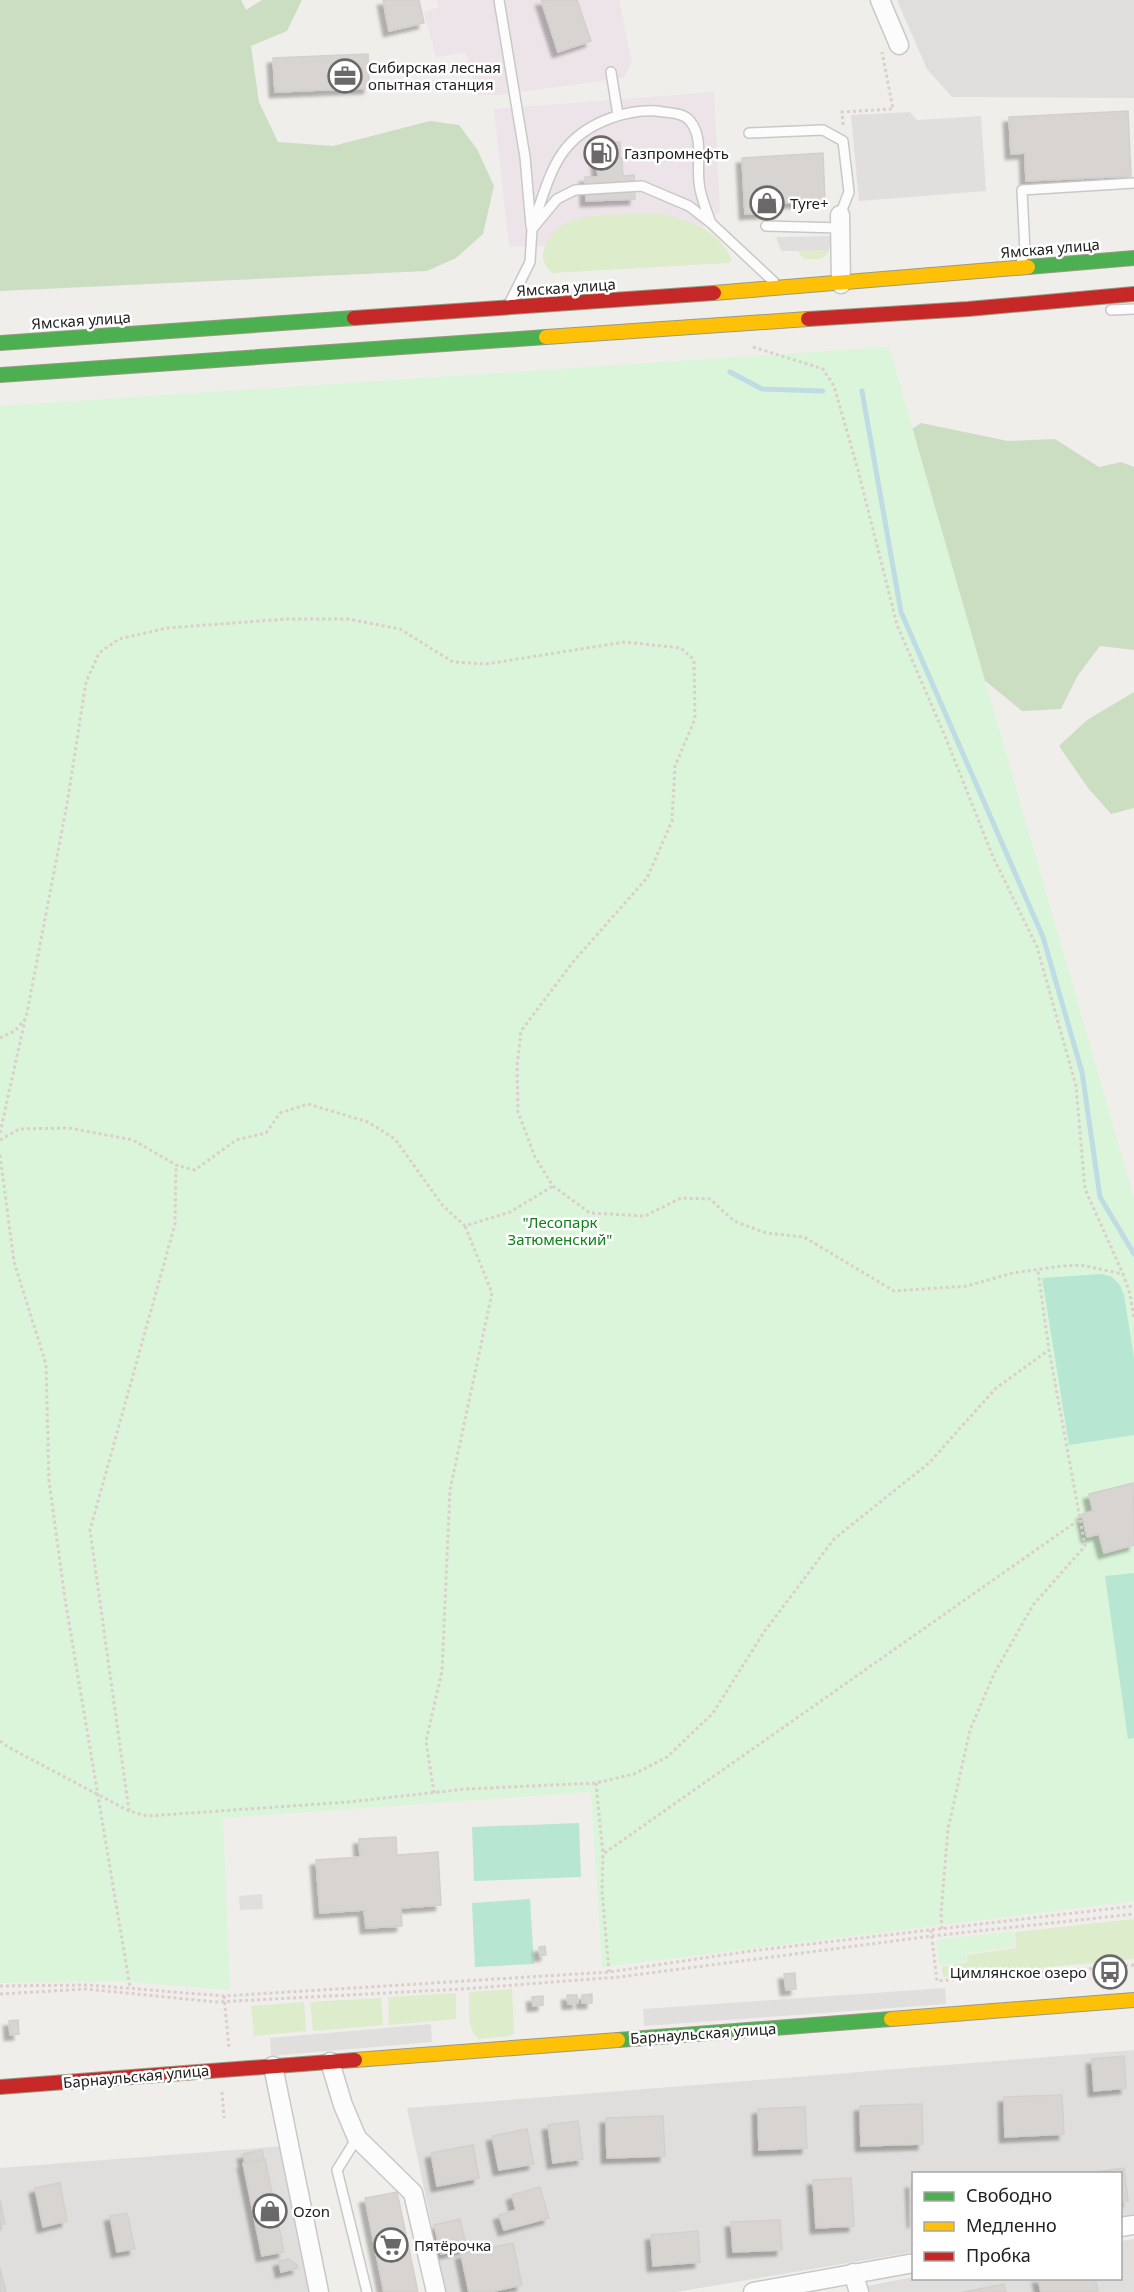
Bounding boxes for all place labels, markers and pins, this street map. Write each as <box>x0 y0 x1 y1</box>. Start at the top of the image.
place label: Сибирская лесная опытная станция <box>368 57 501 94</box>
office icon: Сибирская лесная опытная станция <box>327 58 363 94</box>
fuel station icon: Газпромнефть <box>583 135 619 171</box>
place label: Газпромнефть <box>624 143 729 163</box>
shop icon: Tyre+ <box>749 185 785 221</box>
place label: Tyre+ <box>790 193 829 213</box>
bus stop icon: Цимлянское озеро <box>1092 1954 1128 1990</box>
place label: Цимлянское озеро <box>950 1962 1087 1982</box>
shop icon: Ozon <box>252 2193 288 2229</box>
place label: Ozon <box>293 2201 330 2221</box>
supermarket icon: Пятёрочка <box>373 2227 409 2263</box>
place label: Пятёрочка <box>414 2235 491 2255</box>

